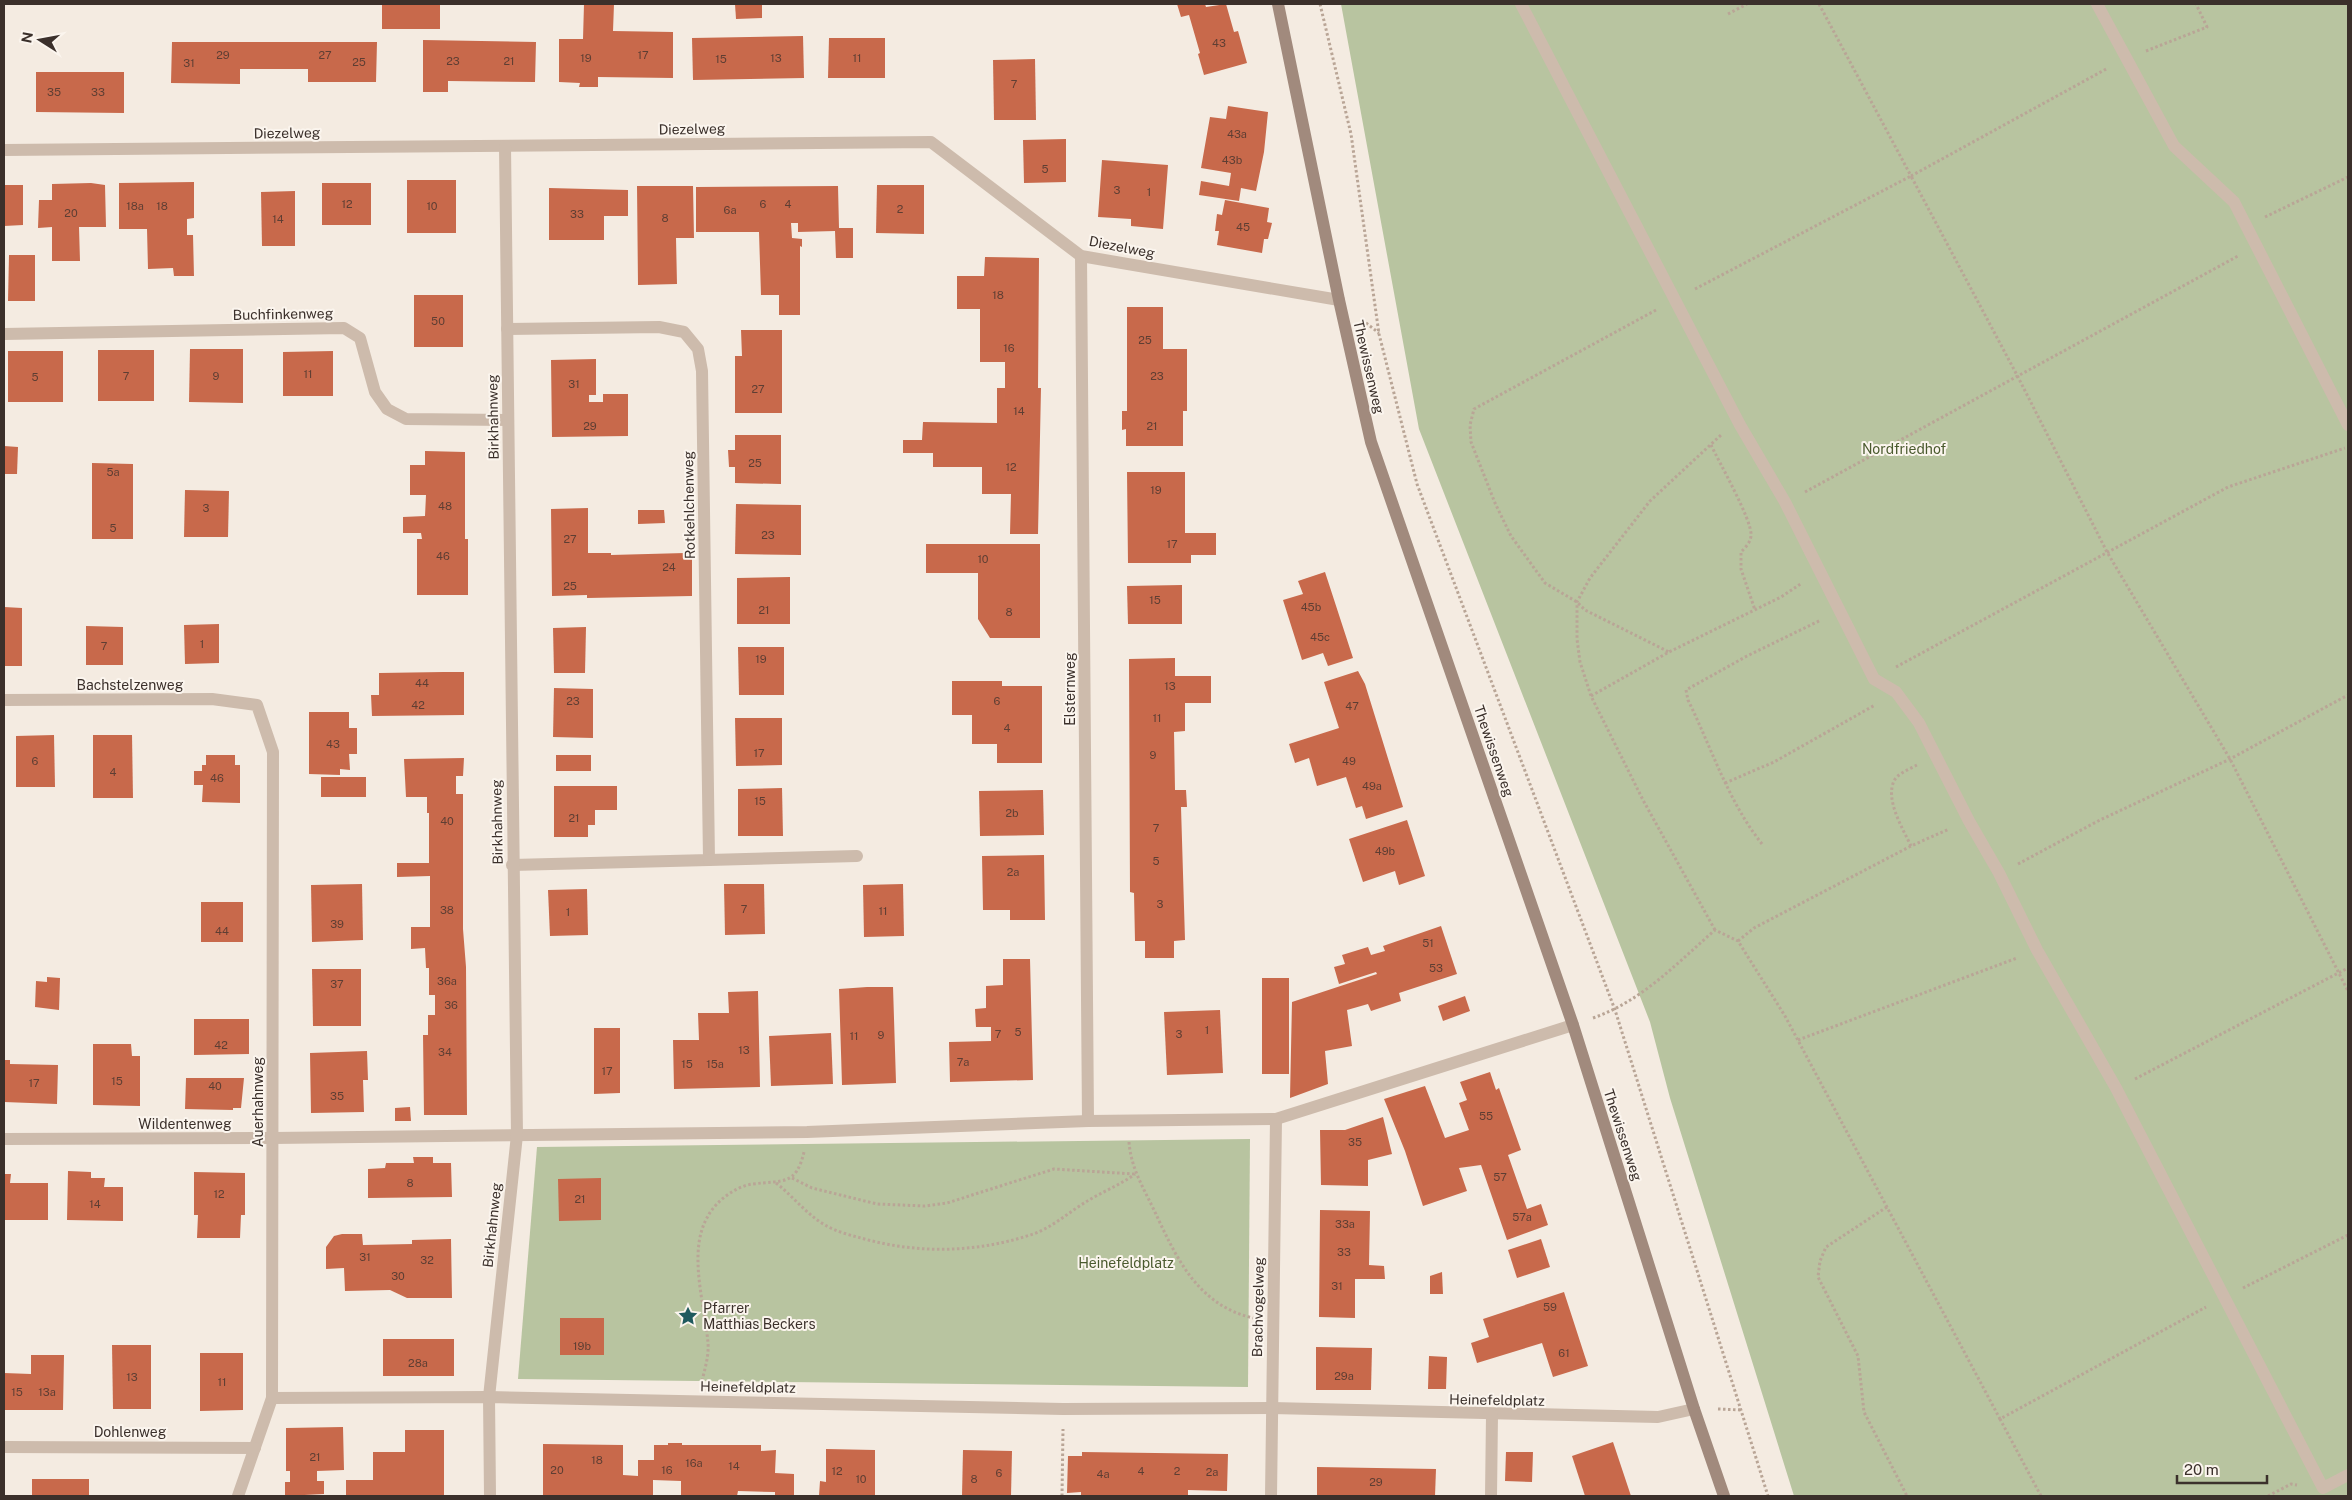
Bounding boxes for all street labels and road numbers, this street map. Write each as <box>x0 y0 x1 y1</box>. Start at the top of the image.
street label: Diezelweg <box>658 120 726 138</box>
street label: Diezelweg <box>253 124 321 142</box>
street label: Diezelweg <box>1088 233 1157 261</box>
street label: Buchfinkenweg <box>233 305 334 323</box>
street label: Thewissenweg <box>1350 318 1388 416</box>
street label: Birkhahnweg <box>484 374 502 460</box>
street label: Rotkehlchenweg <box>680 450 698 559</box>
street label: Elsternweg <box>1062 652 1078 726</box>
street label: Bachstelzenweg <box>77 677 184 693</box>
street label: Thewissenweg <box>1471 703 1517 799</box>
street label: Birkhahnweg <box>488 779 506 865</box>
street label: Auerhahnweg <box>250 1057 266 1147</box>
street label: Thewissenweg <box>1601 1087 1646 1183</box>
street label: Wildentenweg <box>138 1116 232 1132</box>
street label: Birkhahnweg <box>480 1181 504 1268</box>
street label: Brachvogelweg <box>1249 1256 1267 1357</box>
street label: Heinefeldplatz <box>700 1378 796 1396</box>
street label: Heinefeldplatz <box>1449 1391 1545 1409</box>
street label: Dohlenweg <box>94 1424 167 1440</box>

